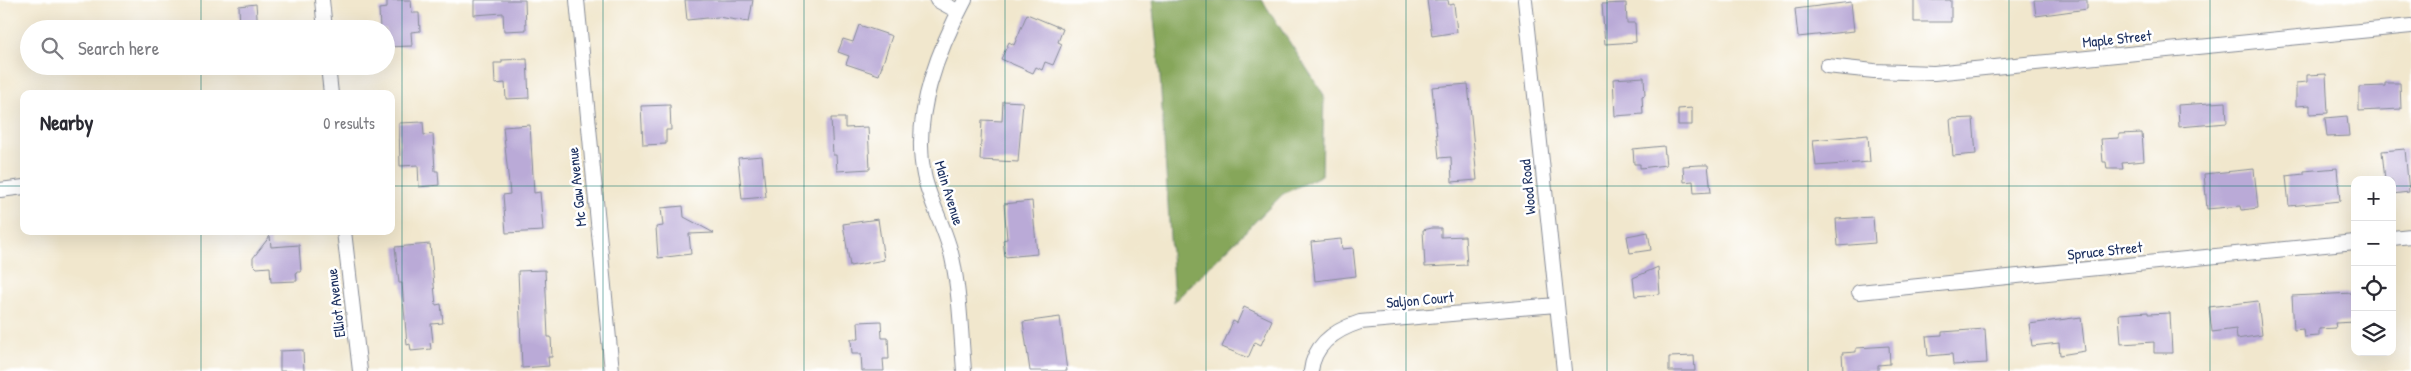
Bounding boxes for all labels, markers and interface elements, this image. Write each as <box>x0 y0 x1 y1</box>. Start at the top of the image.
search box <box>20 20 395 75</box>
street label: Maple Street <box>2081 24 2153 53</box>
icon: search <box>38 34 66 62</box>
text: Search here <box>78 35 159 61</box>
text: Nearby <box>40 108 93 137</box>
text: 0 results <box>323 112 375 134</box>
street label: Mc Gaw Avenue <box>562 146 591 228</box>
street label: Main Avenue <box>930 158 969 228</box>
street label: Wood Road <box>1514 158 1541 216</box>
map controls <box>2351 176 2396 356</box>
button: + <box>2351 176 2396 221</box>
button: − <box>2351 221 2396 266</box>
street label: Spruce Street <box>2066 236 2144 265</box>
button: locate <box>2351 266 2396 311</box>
street label: Elliot Avenue <box>321 267 350 339</box>
street label: Saljon Court <box>1385 286 1455 313</box>
button: layers <box>2351 311 2396 356</box>

